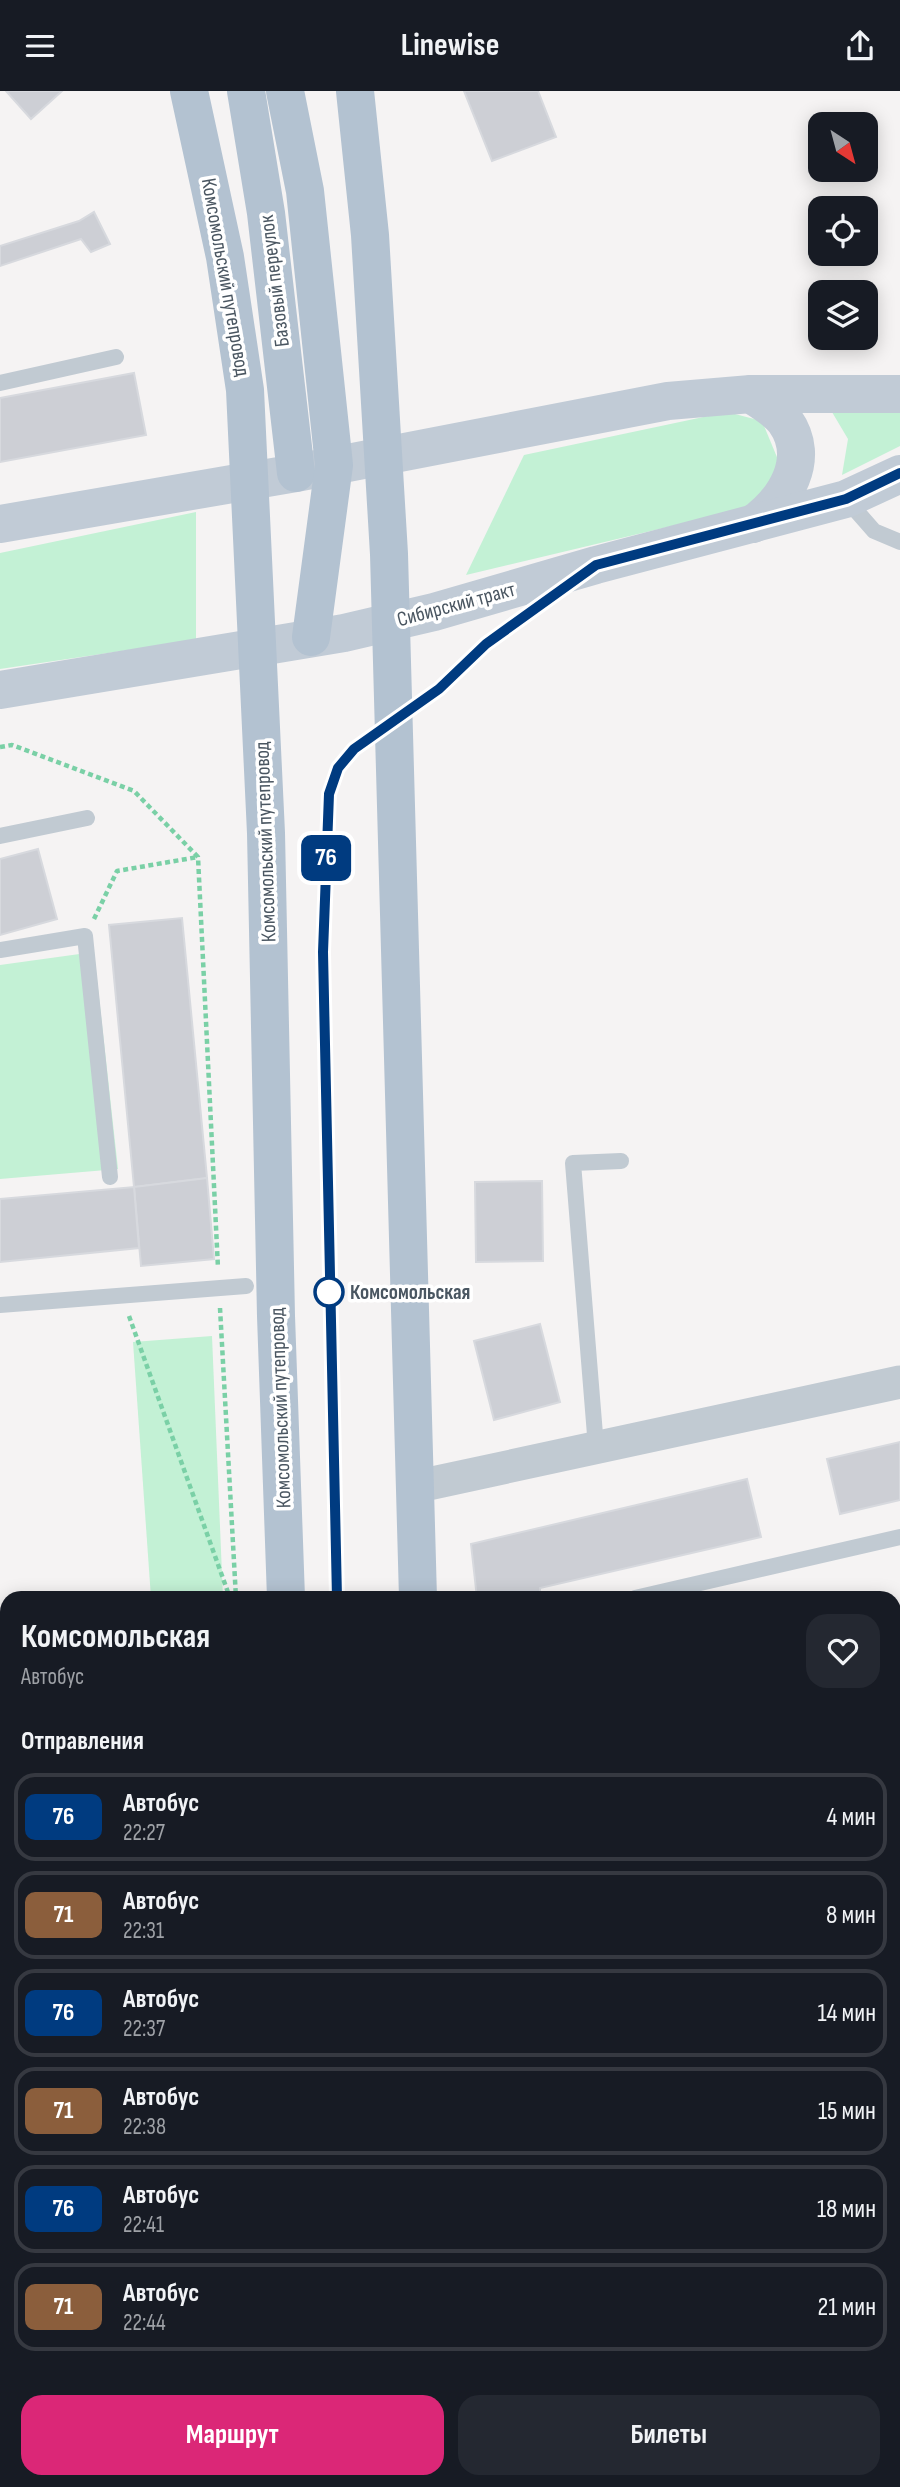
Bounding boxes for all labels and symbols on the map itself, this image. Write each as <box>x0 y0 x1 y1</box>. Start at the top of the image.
north arrow <box>808 112 878 182</box>
street label: Комсомольский путепровод <box>196 176 255 378</box>
street label: Базовый переулок <box>254 214 295 348</box>
street label: Сибирский тракт <box>394 577 518 632</box>
street label: Комсомольский путепровод <box>249 741 281 943</box>
line badge: 76 <box>294 835 358 881</box>
marker: Комсомольская <box>314 1277 344 1307</box>
place label: Комсомольская <box>350 1280 470 1305</box>
street label: Комсомольский путепровод <box>264 1307 296 1509</box>

